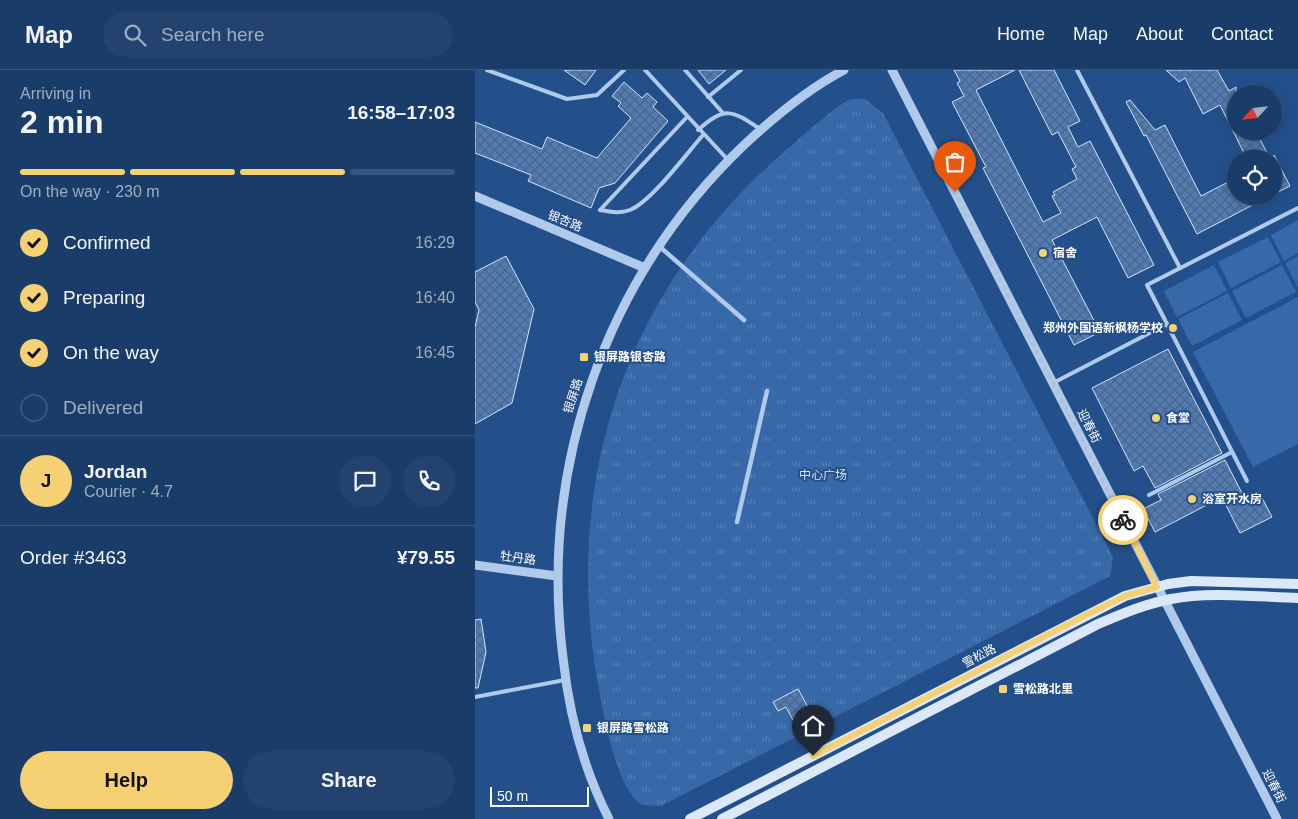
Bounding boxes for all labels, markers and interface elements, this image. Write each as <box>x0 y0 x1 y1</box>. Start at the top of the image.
search box <box>103 12 453 57</box>
text: Map <box>25 21 73 48</box>
icon: search <box>121 21 149 49</box>
text: Search here <box>161 24 265 45</box>
text: Home <box>997 24 1045 44</box>
text: Map <box>1073 24 1108 44</box>
text: About <box>1136 24 1183 44</box>
text: Contact <box>1211 24 1273 44</box>
text: Arriving in <box>20 85 91 102</box>
north arrow <box>1227 85 1283 140</box>
map controls <box>1227 85 1282 205</box>
text: 16:58–17:03 <box>347 102 455 123</box>
text: 2 min <box>20 104 104 140</box>
pin <box>934 141 976 192</box>
icon: bag <box>941 148 969 176</box>
button: locate <box>1227 150 1282 205</box>
text: On the way · 230 m <box>20 183 160 200</box>
street label: 银杏路 <box>546 208 584 234</box>
icon: check <box>20 229 48 257</box>
text: Confirmed <box>63 232 151 253</box>
text: 16:29 <box>415 234 455 251</box>
place label: 宿舍 <box>1053 246 1077 260</box>
marker: 宿舍 <box>1037 247 1049 259</box>
icon: check <box>20 284 48 312</box>
text: Preparing <box>63 287 145 308</box>
text: 16:40 <box>415 289 455 306</box>
place label: 郑州外国语新枫杨学校 <box>1043 321 1163 335</box>
marker: 郑州外国语新枫杨学校 <box>1167 322 1179 334</box>
icon: check <box>20 339 48 367</box>
text: On the way <box>63 342 159 363</box>
text: 16:45 <box>415 344 455 361</box>
place label: 银屏路银杏路 <box>594 350 666 364</box>
marker: 银屏路银杏路 <box>578 351 590 363</box>
street label: 银屏路 <box>561 377 585 415</box>
text: Delivered <box>63 397 143 418</box>
street label: 迎春街 <box>1075 407 1103 445</box>
place label: 食堂 <box>1166 411 1190 425</box>
marker: 食堂 <box>1150 412 1162 424</box>
button: chat <box>339 455 391 507</box>
button: phone <box>403 455 455 507</box>
text: Jordan <box>84 461 147 482</box>
park label: 中心广场 <box>799 468 847 482</box>
text: J <box>41 470 51 491</box>
text: Courier · 4.7 <box>84 483 173 500</box>
place label: 浴室开水房 <box>1202 492 1262 506</box>
marker: 浴室开水房 <box>1186 493 1198 505</box>
courier <box>1098 495 1148 545</box>
icon: bike <box>1109 506 1137 534</box>
text: Order #3463 <box>20 547 127 568</box>
text: ¥79.55 <box>397 547 455 568</box>
street label: 牡丹路 <box>499 549 537 567</box>
street label: 雪松路 <box>960 641 998 671</box>
place label: 雪松路北里 <box>1013 682 1073 696</box>
marker: 雪松路北里 <box>997 683 1009 695</box>
pin <box>792 705 834 756</box>
icon: home <box>799 712 827 740</box>
place label: 银屏路雪松路 <box>597 721 669 735</box>
marker: 银屏路雪松路 <box>581 722 593 734</box>
button: Help <box>20 751 233 809</box>
button: Share <box>243 751 455 809</box>
street label: 迎春街 <box>1260 767 1288 805</box>
scale bar <box>490 784 589 807</box>
text: 50 m <box>497 788 528 804</box>

